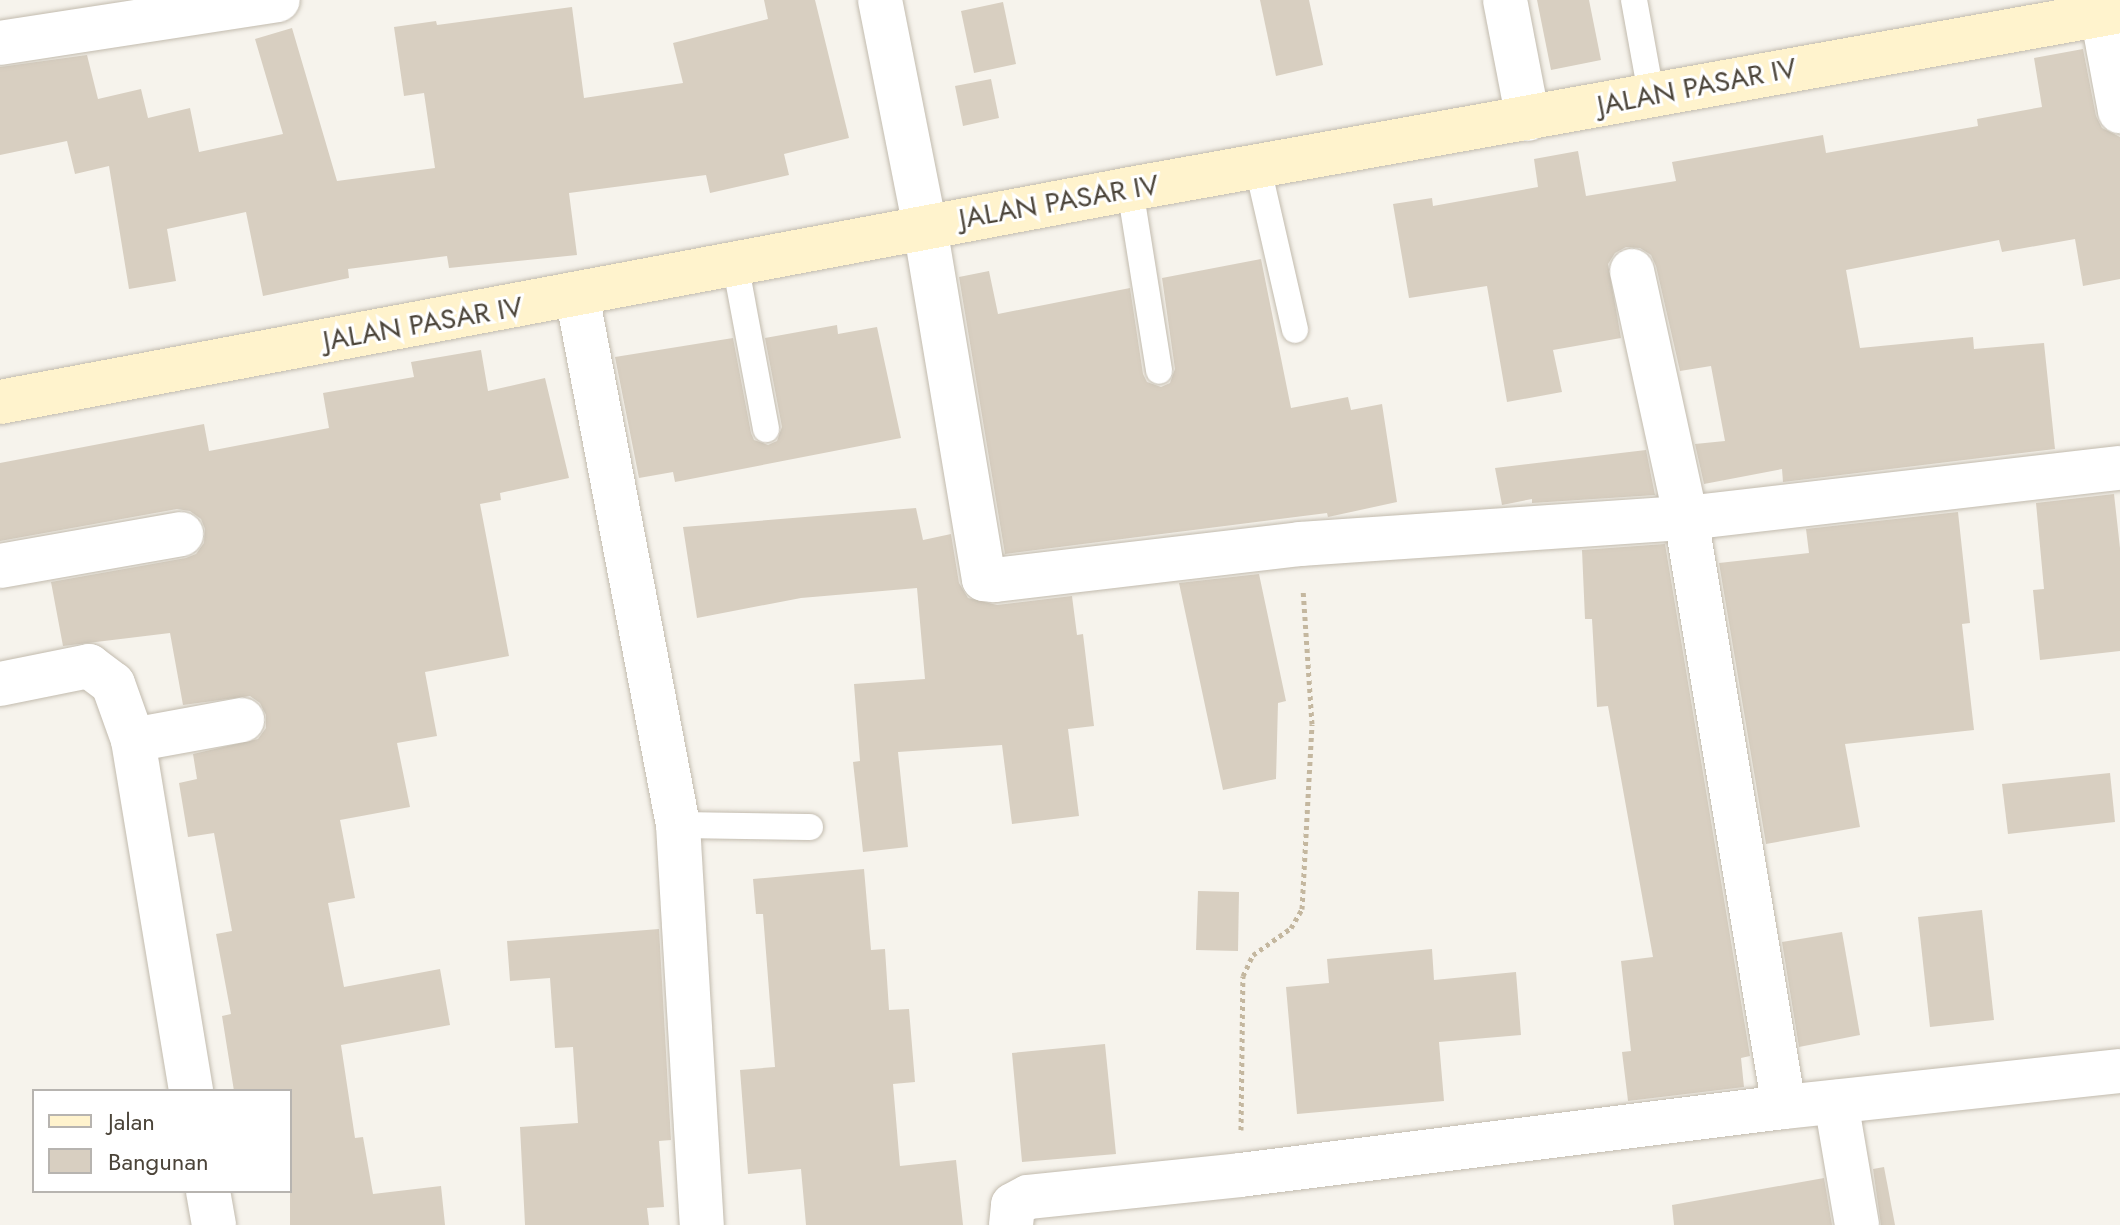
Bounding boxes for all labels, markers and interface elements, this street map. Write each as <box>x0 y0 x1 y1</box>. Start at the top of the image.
street label: JALAN PASAR IV <box>1594 51 1800 123</box>
street label: JALAN PASAR IV <box>956 168 1162 236</box>
street label: JALAN PASAR IV <box>320 290 526 358</box>
legend <box>32 1089 292 1193</box>
text: Jalan <box>108 1104 155 1139</box>
text: Bangunan <box>108 1144 209 1179</box>

